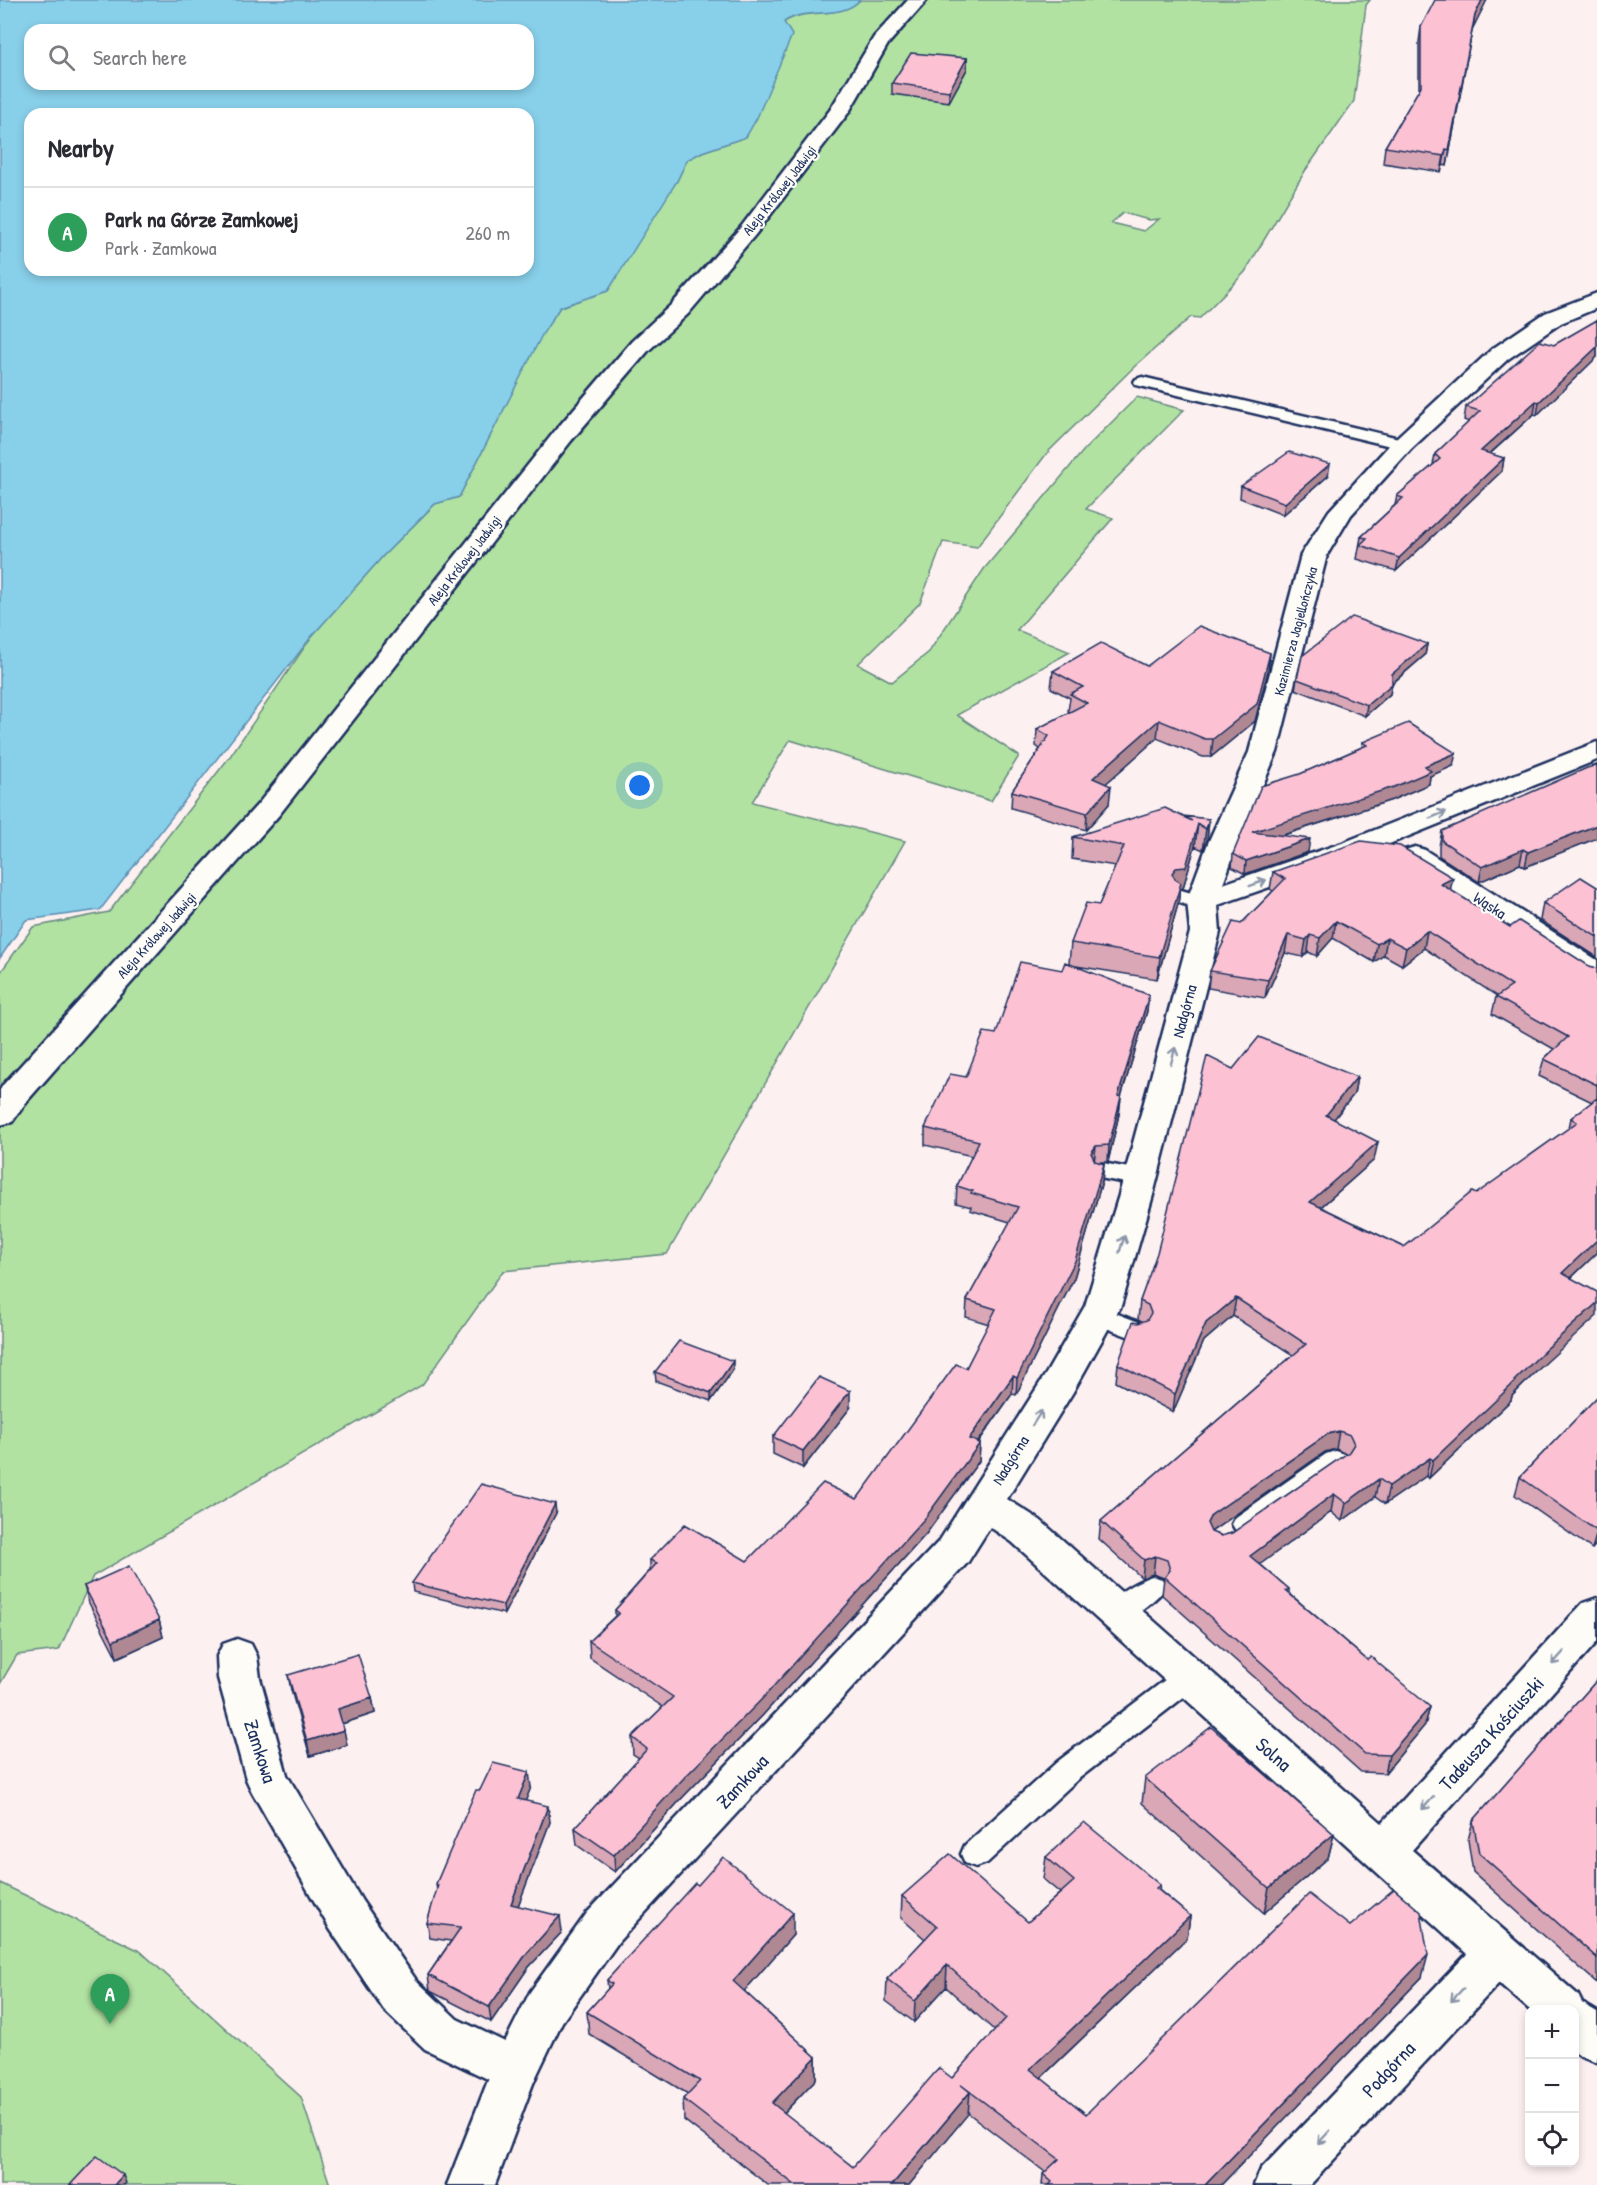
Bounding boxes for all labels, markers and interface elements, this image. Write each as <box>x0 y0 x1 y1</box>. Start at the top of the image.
search box <box>24 24 534 90</box>
icon: search <box>45 41 78 74</box>
text: Search here <box>93 42 187 72</box>
text: Nearby <box>48 130 114 165</box>
street label: Aleja Królowej Jadwigi <box>738 141 821 240</box>
text: Park na Górze Zamkowej <box>105 204 298 234</box>
text: A <box>63 219 72 246</box>
text: 260 m <box>466 219 510 246</box>
text: Park · Zamkowa <box>105 234 217 261</box>
street label: Aleja Królowej Jadwigi <box>423 511 506 610</box>
street label: Kazimierza Jagiellończyka <box>1269 564 1322 698</box>
your location <box>625 771 654 800</box>
one-way arrow <box>1429 809 1447 820</box>
one-way arrow <box>1248 876 1267 887</box>
street label: Wąska <box>1469 886 1511 924</box>
street label: Aleja Królowej Jadwigi <box>112 888 200 983</box>
street label: Nadgórna <box>1166 982 1202 1040</box>
one-way arrow <box>1167 1046 1179 1065</box>
one-way arrow <box>1117 1235 1128 1254</box>
one-way arrow <box>1031 1410 1043 1427</box>
street label: Nadgórna <box>986 1431 1034 1489</box>
one-way arrow <box>1551 1650 1565 1665</box>
street label: Tadeusza Kościuszki <box>1432 1670 1550 1796</box>
street label: Zamkowa <box>238 1716 284 1786</box>
street label: Solna <box>1250 1731 1298 1777</box>
street label: Zamkowa <box>710 1748 774 1814</box>
one-way arrow <box>1421 1795 1435 1810</box>
pin: A <box>90 1974 130 2024</box>
one-way arrow <box>1450 1987 1465 2002</box>
map controls <box>1525 2005 1579 2167</box>
button: + <box>1525 2005 1579 2059</box>
street label: Podgórna <box>1355 2035 1421 2103</box>
button: − <box>1525 2059 1579 2113</box>
button: locate <box>1525 2113 1579 2167</box>
one-way arrow <box>1316 2129 1331 2144</box>

